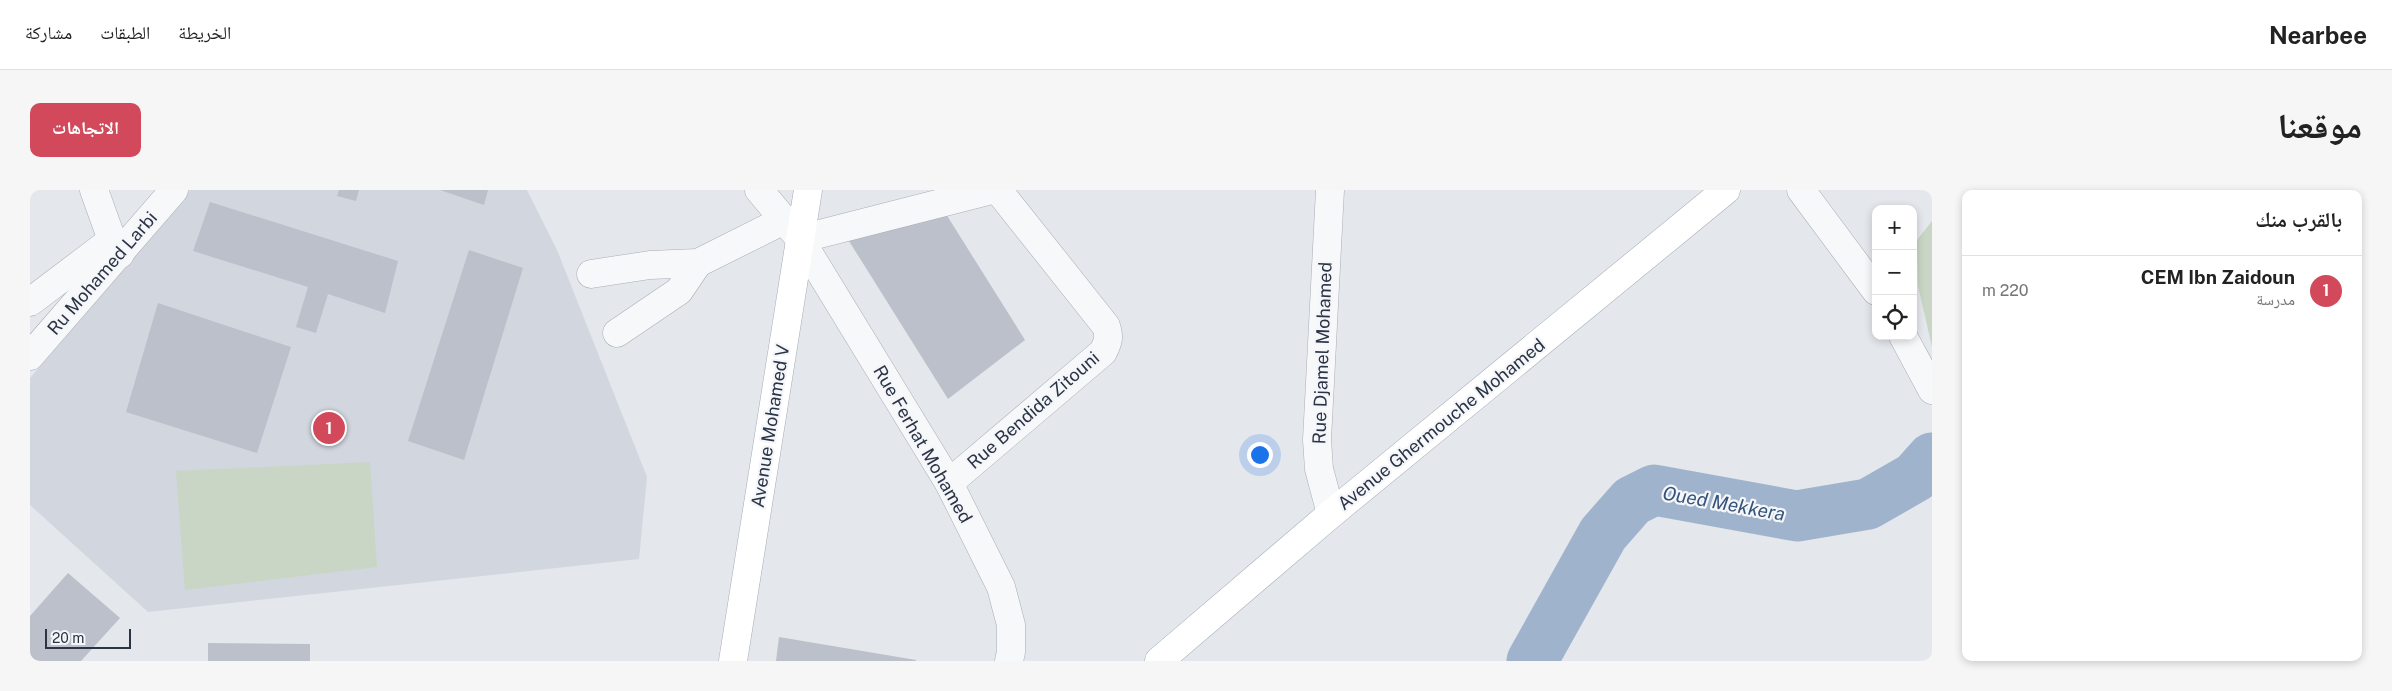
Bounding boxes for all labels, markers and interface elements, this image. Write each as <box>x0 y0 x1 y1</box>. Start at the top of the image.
text: Nearbee <box>2269 21 2367 49</box>
text: مشاركة <box>25 22 72 43</box>
text: الطبقات <box>100 22 150 43</box>
text: الخريطة <box>178 22 231 43</box>
button: الاتجاهات <box>30 103 141 157</box>
text: موقعنا <box>2277 105 2362 146</box>
map controls <box>1872 205 1917 340</box>
button: + <box>1872 205 1917 250</box>
street label: Ru Mohamed Larbi <box>43 207 161 339</box>
text: بالقرب منك <box>2255 207 2342 232</box>
button: − <box>1872 250 1917 295</box>
street label: Rue Djamel Mohamed <box>1308 261 1336 445</box>
text: CEM Ibn Zaidoun <box>2141 266 2295 288</box>
text: 220 m <box>1982 281 2029 300</box>
text: 1 <box>2323 281 2329 300</box>
text: مدرسة <box>2256 290 2295 309</box>
button: locate <box>1872 295 1917 340</box>
street label: Avenue Ghermouche Mohamed <box>1333 334 1549 514</box>
street label: Avenue Mohamed V <box>747 343 793 509</box>
street label: Rue Bendida Zitouni <box>963 347 1103 473</box>
street label: Rue Ferhat Mohamed <box>869 361 977 527</box>
pin: 1 <box>313 409 345 447</box>
your location <box>1247 442 1273 468</box>
water label: Oued Mekkera <box>1661 481 1787 525</box>
scale bar <box>45 626 131 649</box>
text: 20 m <box>52 630 84 646</box>

